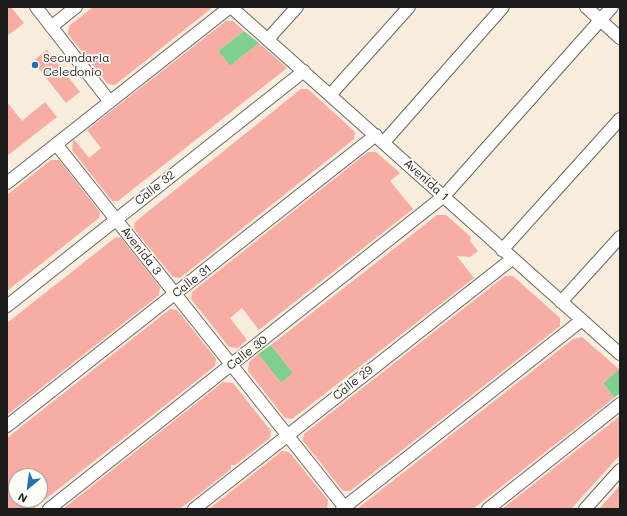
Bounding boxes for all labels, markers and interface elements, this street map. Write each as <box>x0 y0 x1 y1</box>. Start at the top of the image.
place label: Secundaria Celedonio <box>43 51 110 79</box>
marker: Secundaria Celedonio <box>30 60 40 70</box>
street label: Avenida 1 <box>401 156 451 204</box>
street label: Calle 32 <box>132 168 178 208</box>
street label: Avenida 3 <box>118 224 164 278</box>
street label: Calle 31 <box>170 261 214 301</box>
street label: Calle 30 <box>224 333 270 373</box>
street label: Calle 29 <box>330 363 376 403</box>
north arrow <box>8 468 48 508</box>
text: N <box>15 489 30 507</box>

